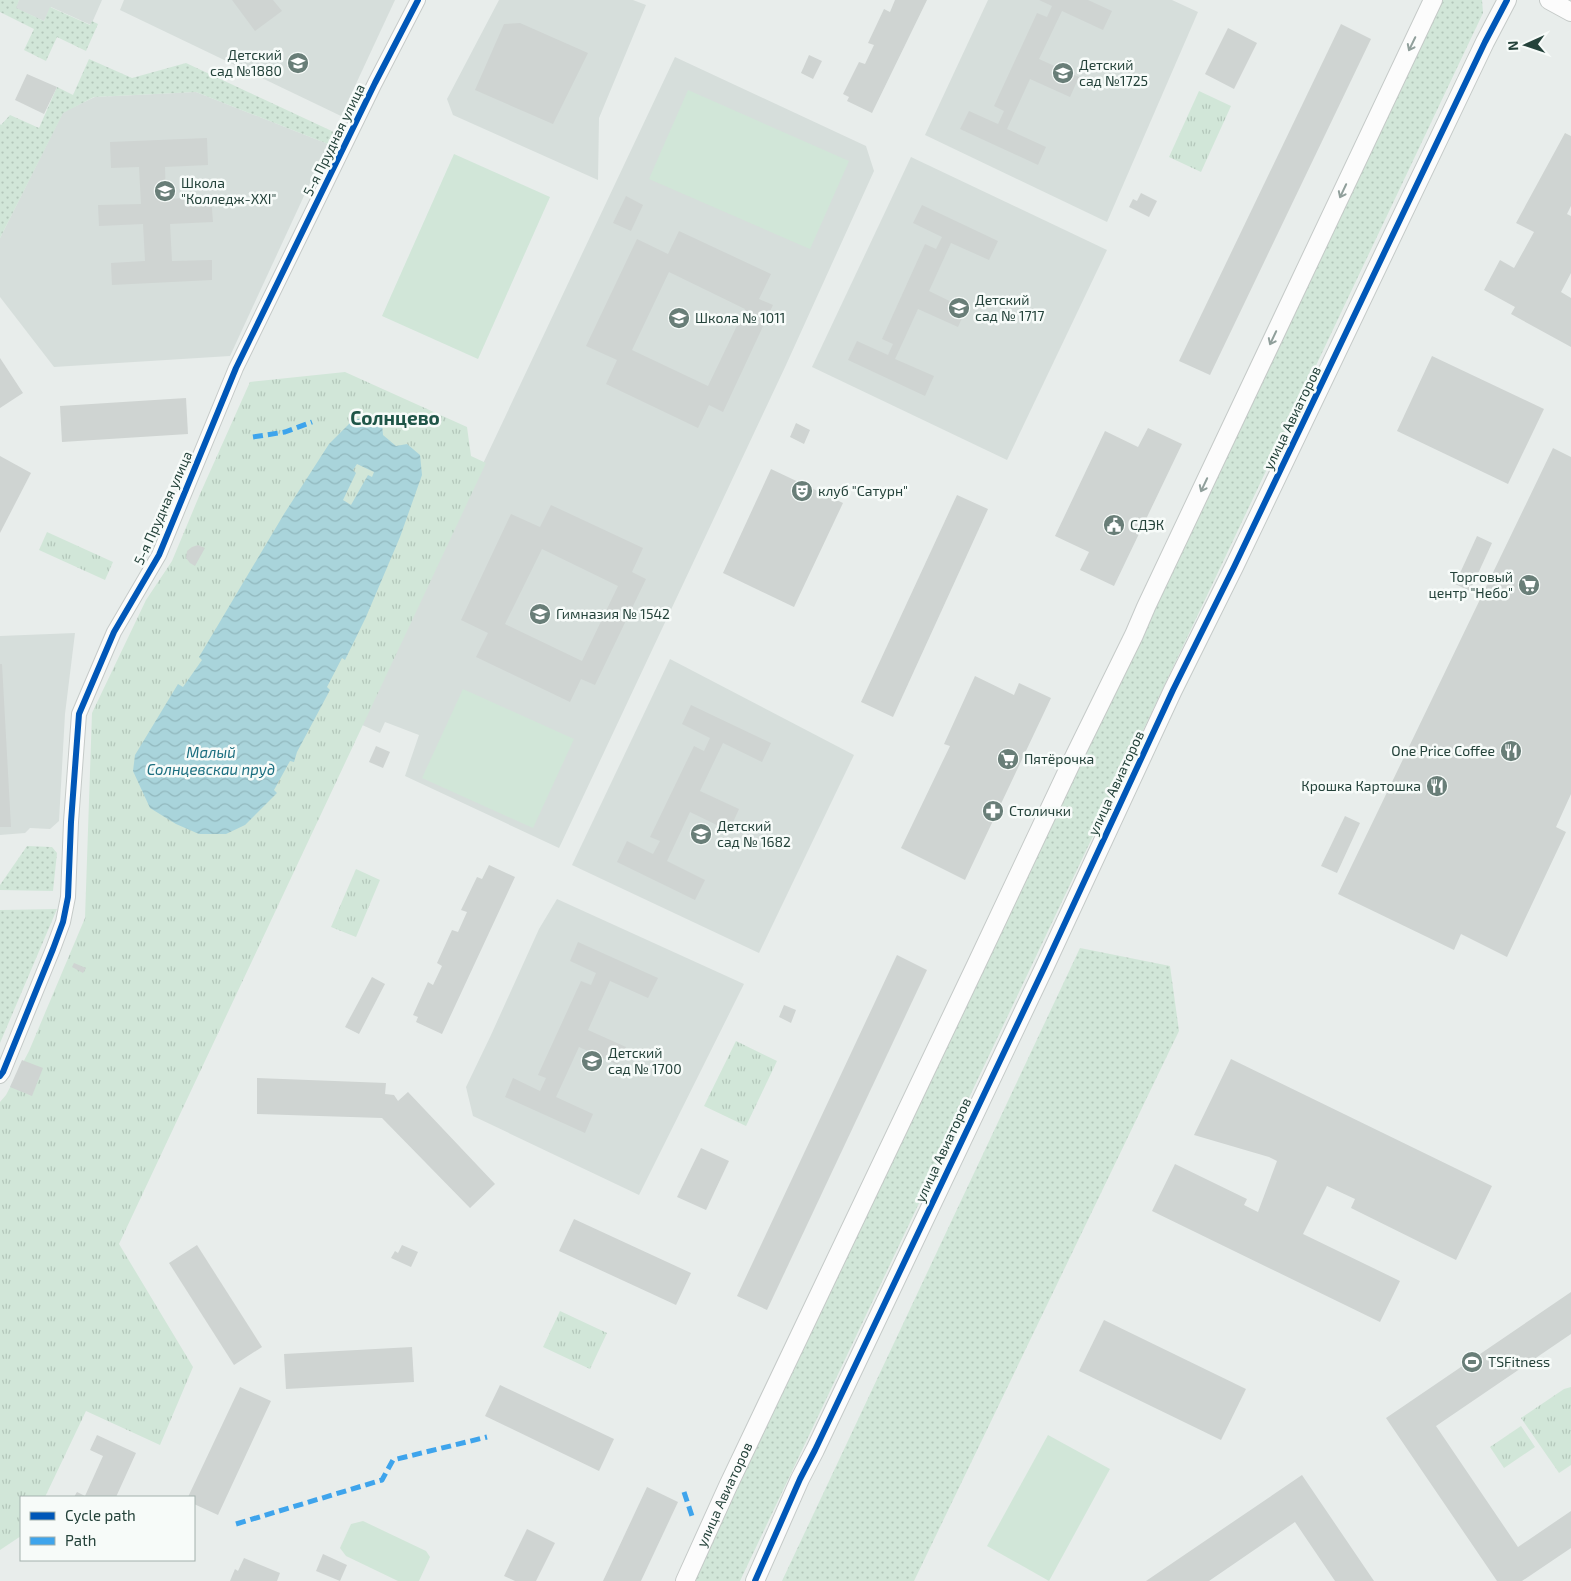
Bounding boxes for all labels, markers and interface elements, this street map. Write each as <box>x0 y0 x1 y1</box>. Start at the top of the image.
north arrow <box>1501 20 1551 70</box>
one-way arrow <box>1407 36 1416 51</box>
text: N <box>1504 40 1521 51</box>
place label: Детский сад №1880 <box>210 46 282 79</box>
school or university icon: Детский сад №1880 <box>286 51 310 75</box>
place label: Детский сад №1725 <box>1079 56 1148 89</box>
school or university icon: Детский сад №1725 <box>1051 61 1075 85</box>
street label: 5-я Прудная улица <box>299 81 368 199</box>
place label: Школа "Колледж-XXI" <box>181 174 276 207</box>
school or university icon: Школа "Колледж-XXI" <box>153 179 177 203</box>
one-way arrow <box>1337 183 1347 198</box>
place label: Детский сад № 1717 <box>975 291 1045 324</box>
school or university icon: Детский сад № 1717 <box>947 296 971 320</box>
school or university icon: Школа № 1011 <box>667 306 691 330</box>
place label: Школа № 1011 <box>695 309 785 326</box>
one-way arrow <box>1268 330 1277 345</box>
street label: улица Авиаторов <box>1259 363 1324 472</box>
district label: Солнцево <box>350 406 440 429</box>
street label: 5-я Прудная улица <box>130 448 195 567</box>
one-way arrow <box>1198 477 1208 492</box>
theatre icon: клуб "Сатурн" <box>790 479 814 503</box>
place label: клуб "Сатурн" <box>818 482 908 499</box>
public building icon: СДЭК <box>1102 513 1126 537</box>
place label: СДЭК <box>1130 516 1164 533</box>
place label: Торговый центр "Небо" <box>1428 568 1513 601</box>
supermarket icon: Торговый центр "Небо" <box>1517 573 1541 597</box>
school or university icon: Гимназия № 1542 <box>528 602 552 626</box>
place label: Гимназия № 1542 <box>556 605 670 622</box>
street label: улица Авиаторов <box>1084 728 1147 838</box>
restaurant icon: One Price Coffee <box>1499 739 1523 763</box>
place label: One Price Coffee <box>1391 742 1495 759</box>
water label: Малый Солнцевскаи пруд <box>147 743 275 778</box>
supermarket icon: Пятёрочка <box>996 747 1020 771</box>
place label: Пятёрочка <box>1024 750 1094 767</box>
restaurant icon: Крошка Картошка <box>1425 774 1449 798</box>
place label: Крошка Картошка <box>1301 777 1421 794</box>
pharmacy icon: Столички <box>981 799 1005 823</box>
place label: Столички <box>1009 802 1071 819</box>
place label: Детский сад № 1682 <box>717 817 791 850</box>
school or university icon: Детский сад № 1682 <box>689 822 713 846</box>
place label: Детский сад № 1700 <box>608 1044 682 1077</box>
school or university icon: Детский сад № 1700 <box>580 1049 604 1073</box>
street label: улица Авиаторов <box>911 1095 974 1205</box>
sports icon: TSFitness <box>1460 1350 1484 1374</box>
place label: TSFitness <box>1488 1353 1550 1370</box>
street label: улица Авиаторов <box>693 1439 756 1549</box>
legend <box>20 1496 195 1561</box>
text: Cycle path <box>65 1506 136 1524</box>
text: Path <box>65 1531 96 1549</box>

